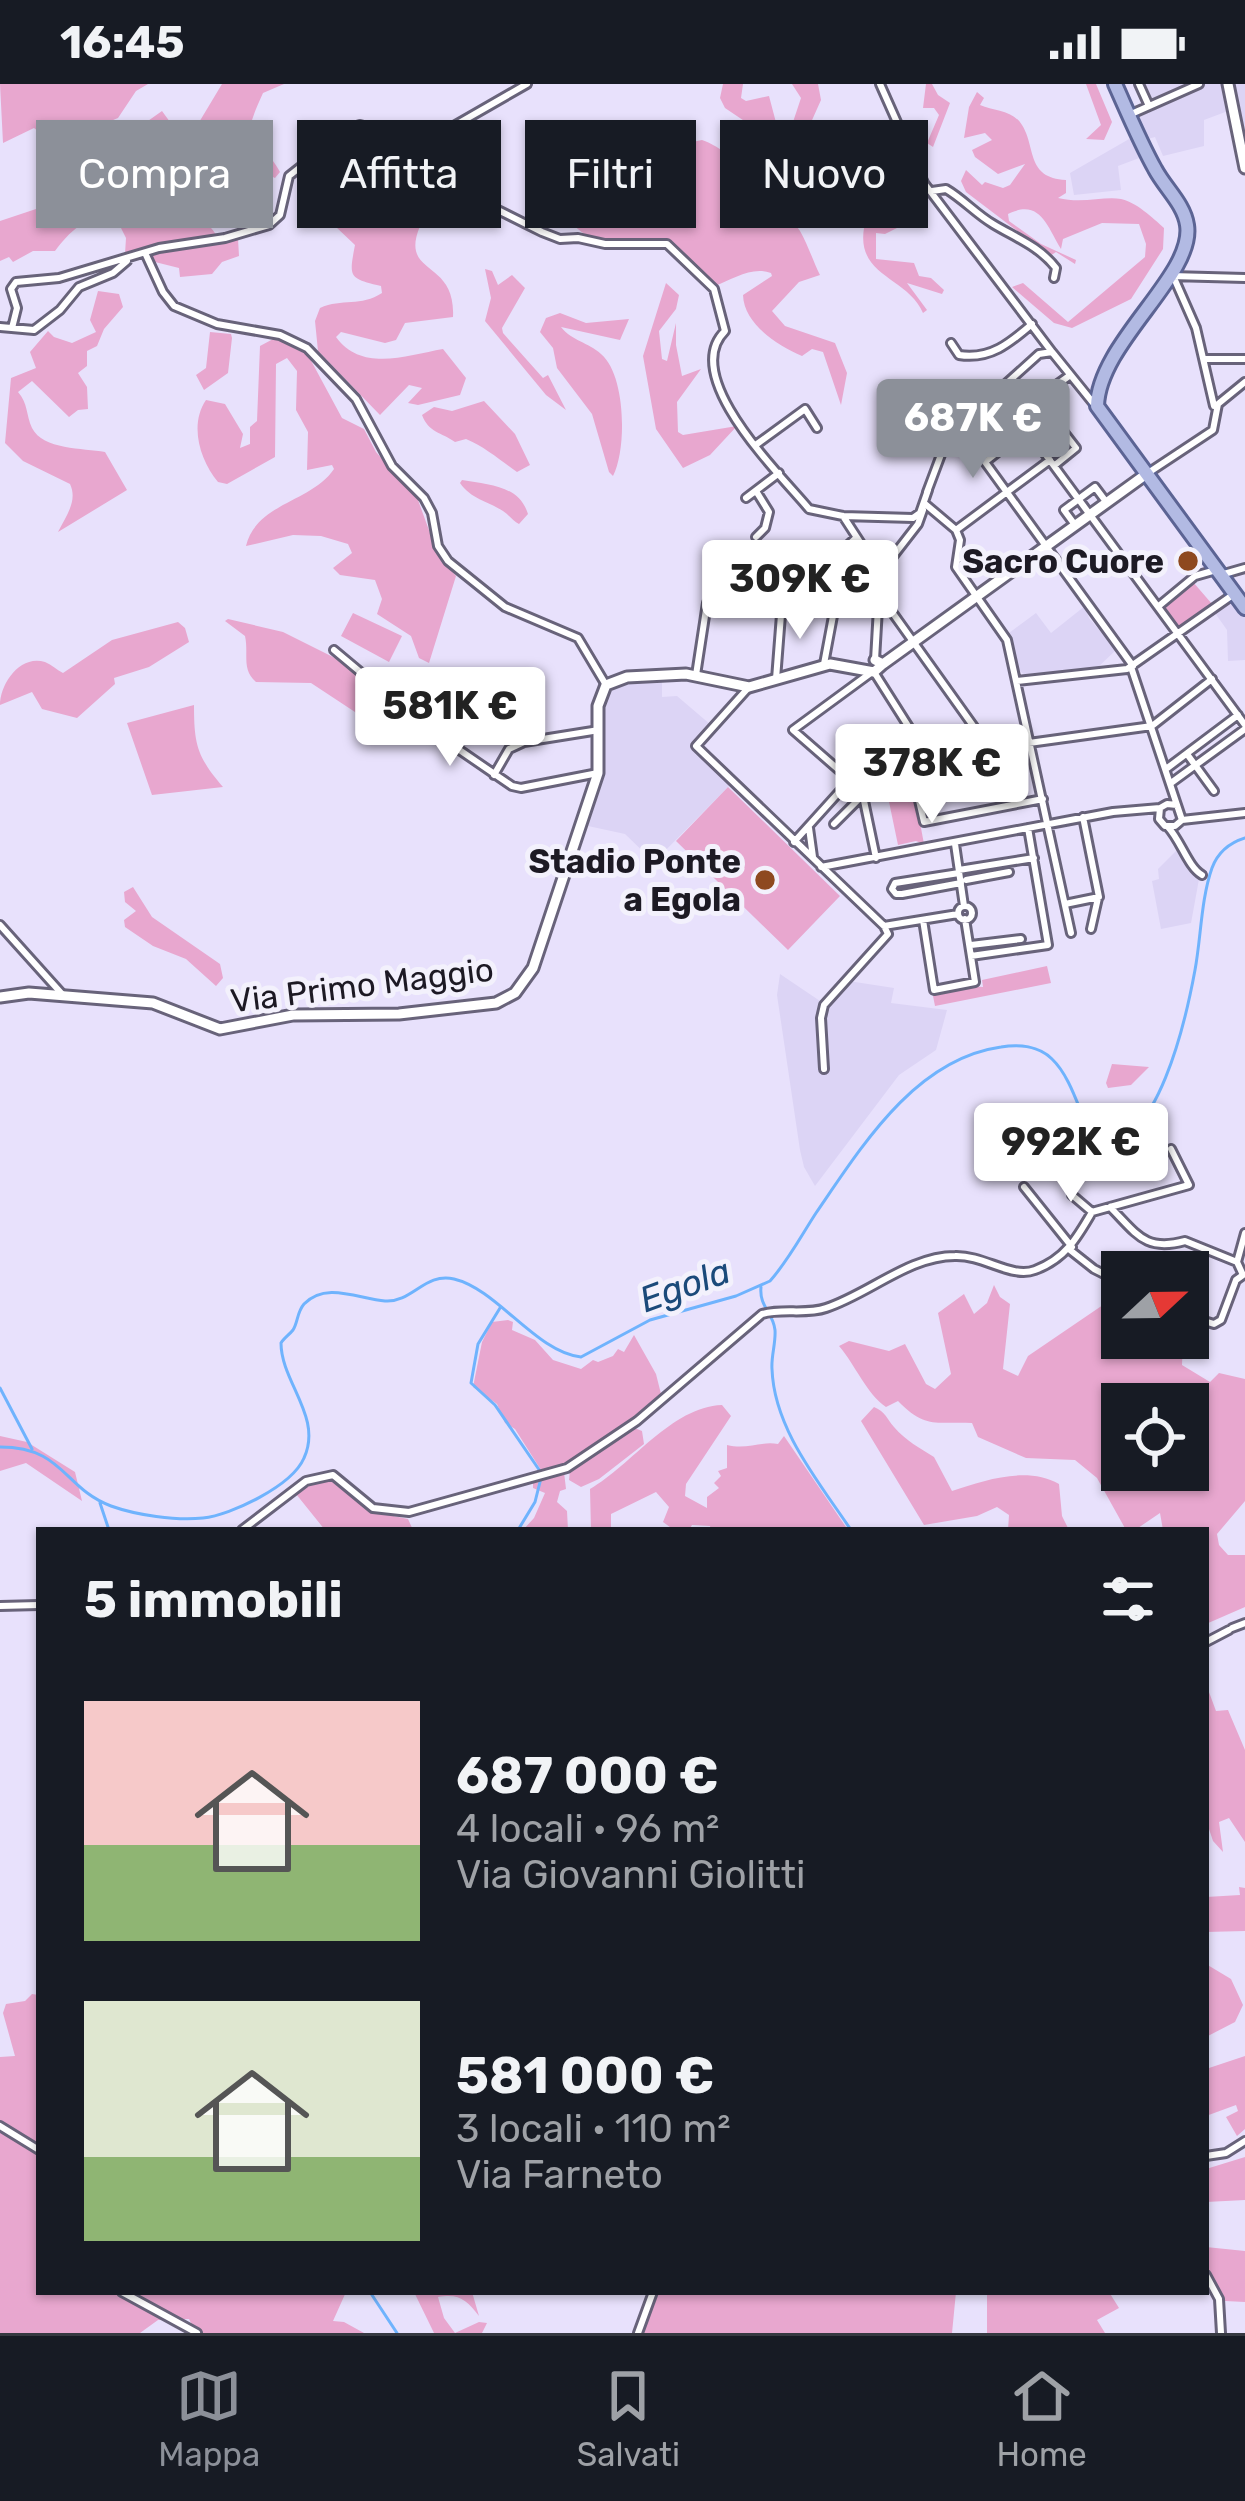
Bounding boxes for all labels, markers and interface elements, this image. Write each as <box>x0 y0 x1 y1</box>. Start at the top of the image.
text: 16:45 <box>60 16 185 69</box>
chip: Compra <box>36 120 273 228</box>
chip: Affitta <box>297 120 501 228</box>
chip: Filtri <box>525 120 696 228</box>
chip: Nuovo <box>720 120 928 228</box>
pin: 687K € <box>875 379 1071 481</box>
text: 687K € <box>904 395 1042 441</box>
pin: 309K € <box>702 540 898 642</box>
place label: Sacro Cuore <box>962 542 1164 581</box>
marker: Sacro Cuore <box>1175 548 1201 574</box>
text: 309K € <box>729 556 871 602</box>
pin: 581K € <box>352 667 548 769</box>
text: 581K € <box>382 683 518 729</box>
pin: 378K € <box>834 724 1030 826</box>
text: 378K € <box>862 740 1002 786</box>
place label: Stadio Ponte a Egola <box>528 842 741 919</box>
marker: Stadio Ponte a Egola <box>752 867 778 893</box>
street label: Via Primo Maggio <box>228 950 496 1020</box>
pin: 992K € <box>973 1103 1169 1205</box>
text: 992K € <box>1001 1119 1141 1165</box>
water label: Egola <box>634 1249 736 1321</box>
north arrow <box>1101 1251 1209 1359</box>
map controls <box>1101 1251 1209 1491</box>
button: locate <box>1101 1383 1209 1491</box>
icon: filters <box>1095 1566 1161 1632</box>
text: 5 immobili <box>84 1569 343 1630</box>
text: 687 000 € <box>456 1745 719 1806</box>
icon: home <box>180 1749 324 1893</box>
text: 4 locali · 96 m² <box>456 1806 719 1852</box>
text: Via Giovanni Giolitti <box>456 1852 805 1898</box>
text: 581 000 € <box>456 2045 715 2106</box>
icon: home <box>180 2049 324 2193</box>
text: 3 locali · 110 m² <box>456 2106 730 2152</box>
text: Via Farneto <box>456 2152 663 2198</box>
tab: Mappa <box>158 2363 260 2474</box>
tab: Salvati <box>577 2363 680 2474</box>
tab: Home <box>996 2363 1087 2474</box>

